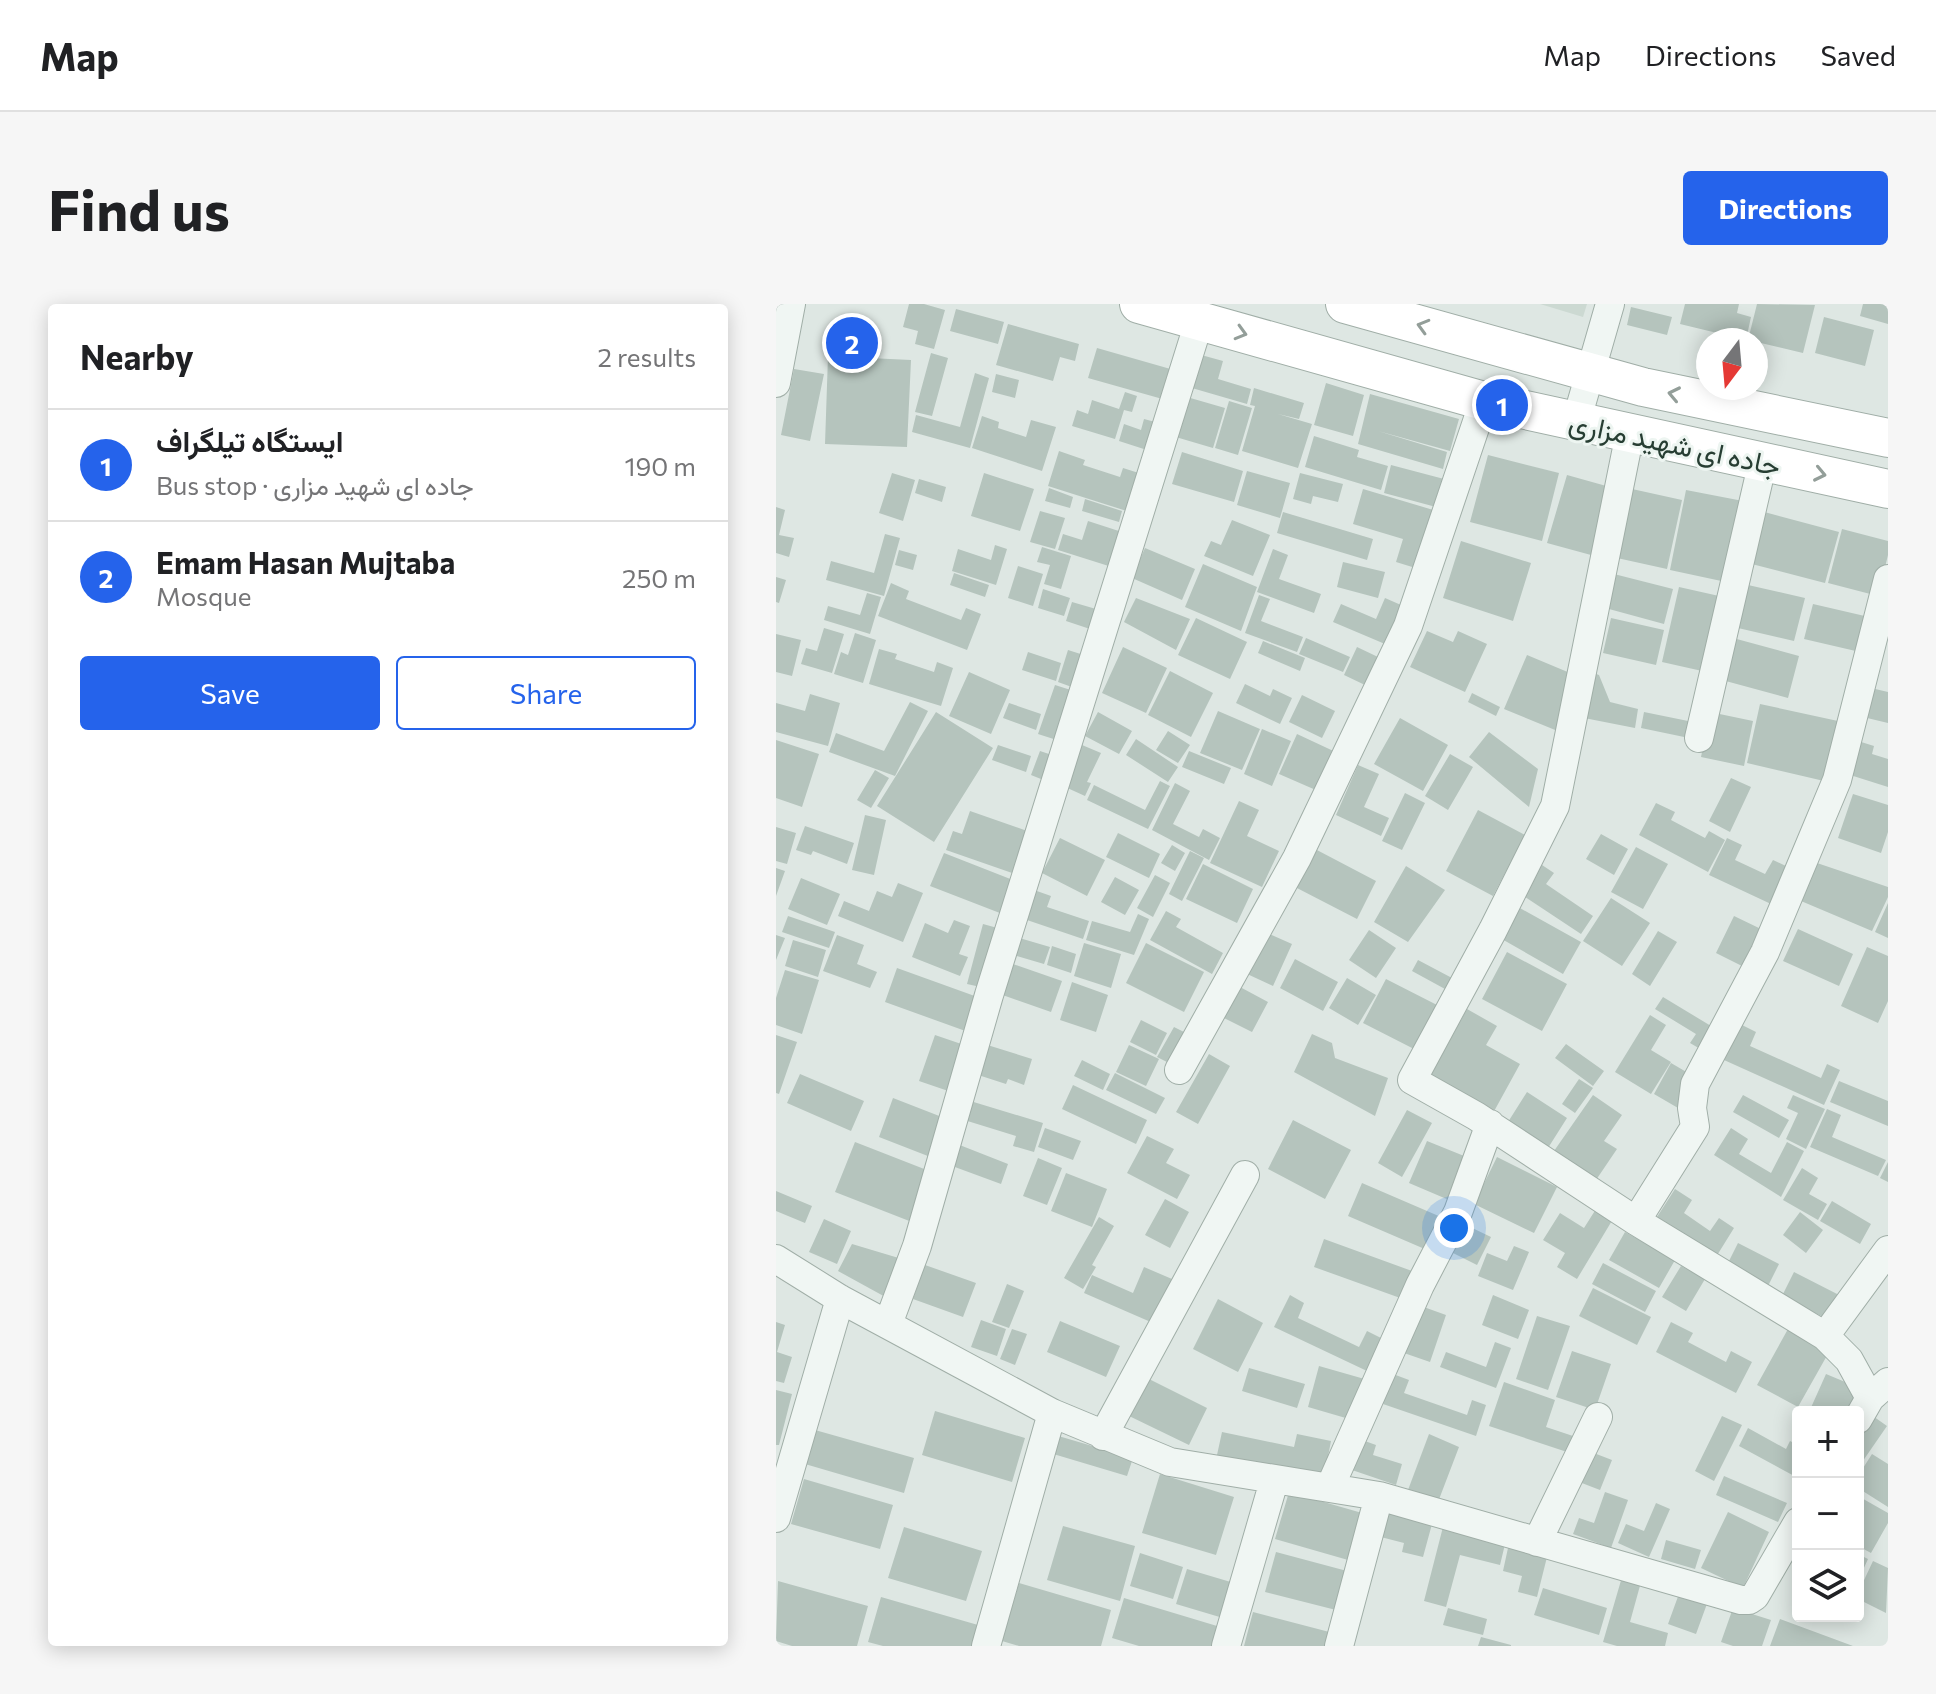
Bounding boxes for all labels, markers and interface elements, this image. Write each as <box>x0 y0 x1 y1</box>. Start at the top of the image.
text: Map <box>40 32 119 79</box>
text: Map <box>1543 38 1601 72</box>
text: Directions <box>1645 38 1776 72</box>
text: Saved <box>1820 38 1896 72</box>
button: Directions <box>1683 171 1888 245</box>
text: Find us <box>48 174 230 243</box>
pin: 2 <box>826 313 878 373</box>
one-way arrow <box>1417 319 1431 335</box>
one-way arrow <box>1233 324 1247 341</box>
north arrow <box>1696 328 1768 400</box>
text: Nearby <box>80 335 194 377</box>
text: 2 results <box>598 341 696 372</box>
pin: 1 <box>1476 375 1528 435</box>
one-way arrow <box>1668 386 1682 403</box>
street label: جاده ای شهید مزاری <box>1566 404 1784 484</box>
text: ایستگاه تیلگراف <box>156 421 344 458</box>
text: 1 <box>100 450 112 481</box>
text: 190 m <box>624 450 696 481</box>
one-way arrow <box>1812 465 1826 482</box>
text: Bus stop · جاده ای شهید مزاری <box>156 469 474 500</box>
text: Emam Hasan Mujtaba <box>156 543 455 580</box>
text: 2 <box>99 562 113 593</box>
text: 250 m <box>622 562 696 593</box>
text: Mosque <box>156 580 251 611</box>
button: Save <box>80 656 380 730</box>
button: Share <box>396 656 696 730</box>
your location <box>1434 1208 1474 1248</box>
map controls <box>1792 1406 1864 1622</box>
button: + <box>1792 1406 1864 1478</box>
button: − <box>1792 1478 1864 1550</box>
button: layers <box>1792 1550 1864 1622</box>

